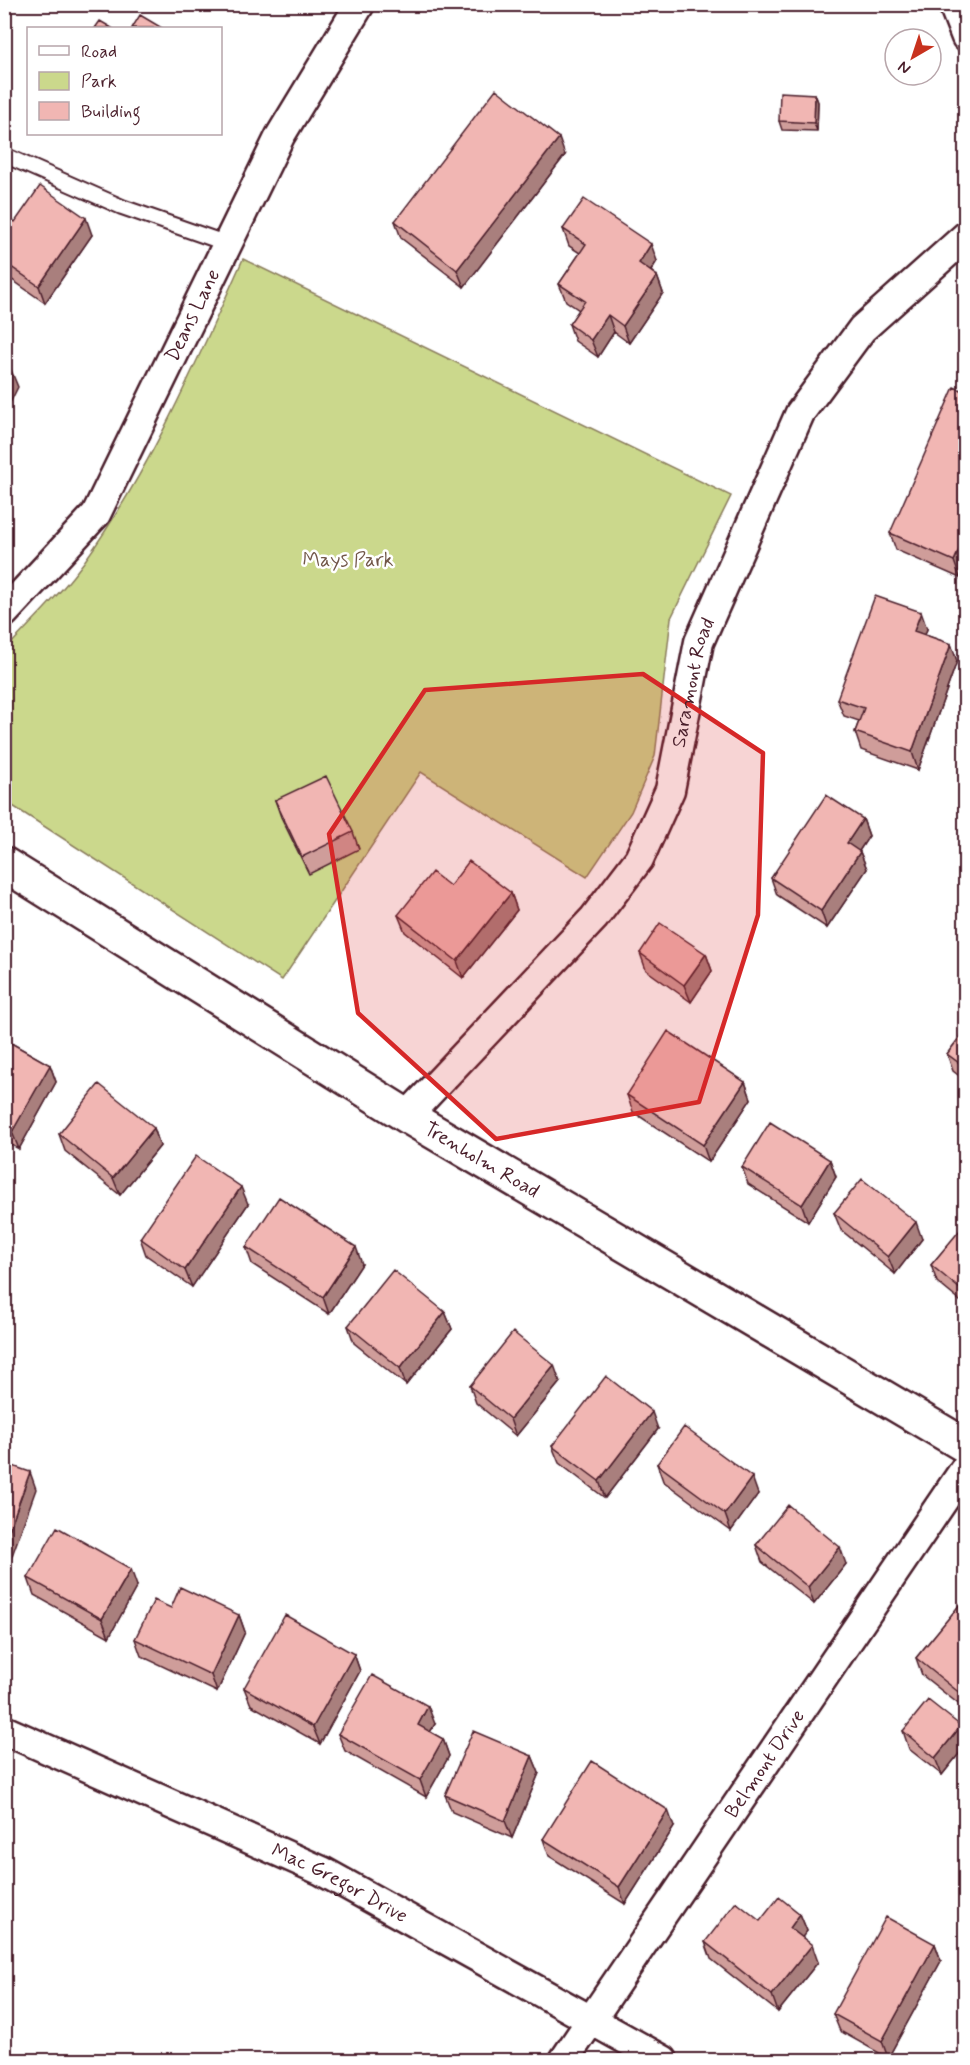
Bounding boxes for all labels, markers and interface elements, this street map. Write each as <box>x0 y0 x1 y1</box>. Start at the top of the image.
legend <box>27 27 222 135</box>
north arrow <box>883 27 943 87</box>
text: Road <box>81 40 117 64</box>
text: N <box>894 56 915 79</box>
text: Park <box>81 70 117 94</box>
text: Building <box>81 100 141 126</box>
street label: Deans Lane <box>159 265 227 366</box>
park label: Mays Park <box>302 547 394 574</box>
street label: Saramont Road <box>665 613 722 750</box>
street label: Trenholm Road <box>419 1115 544 1205</box>
street label: Belmont Drive <box>718 1704 811 1823</box>
street label: Mac Gregor Drive <box>267 1837 413 1929</box>

